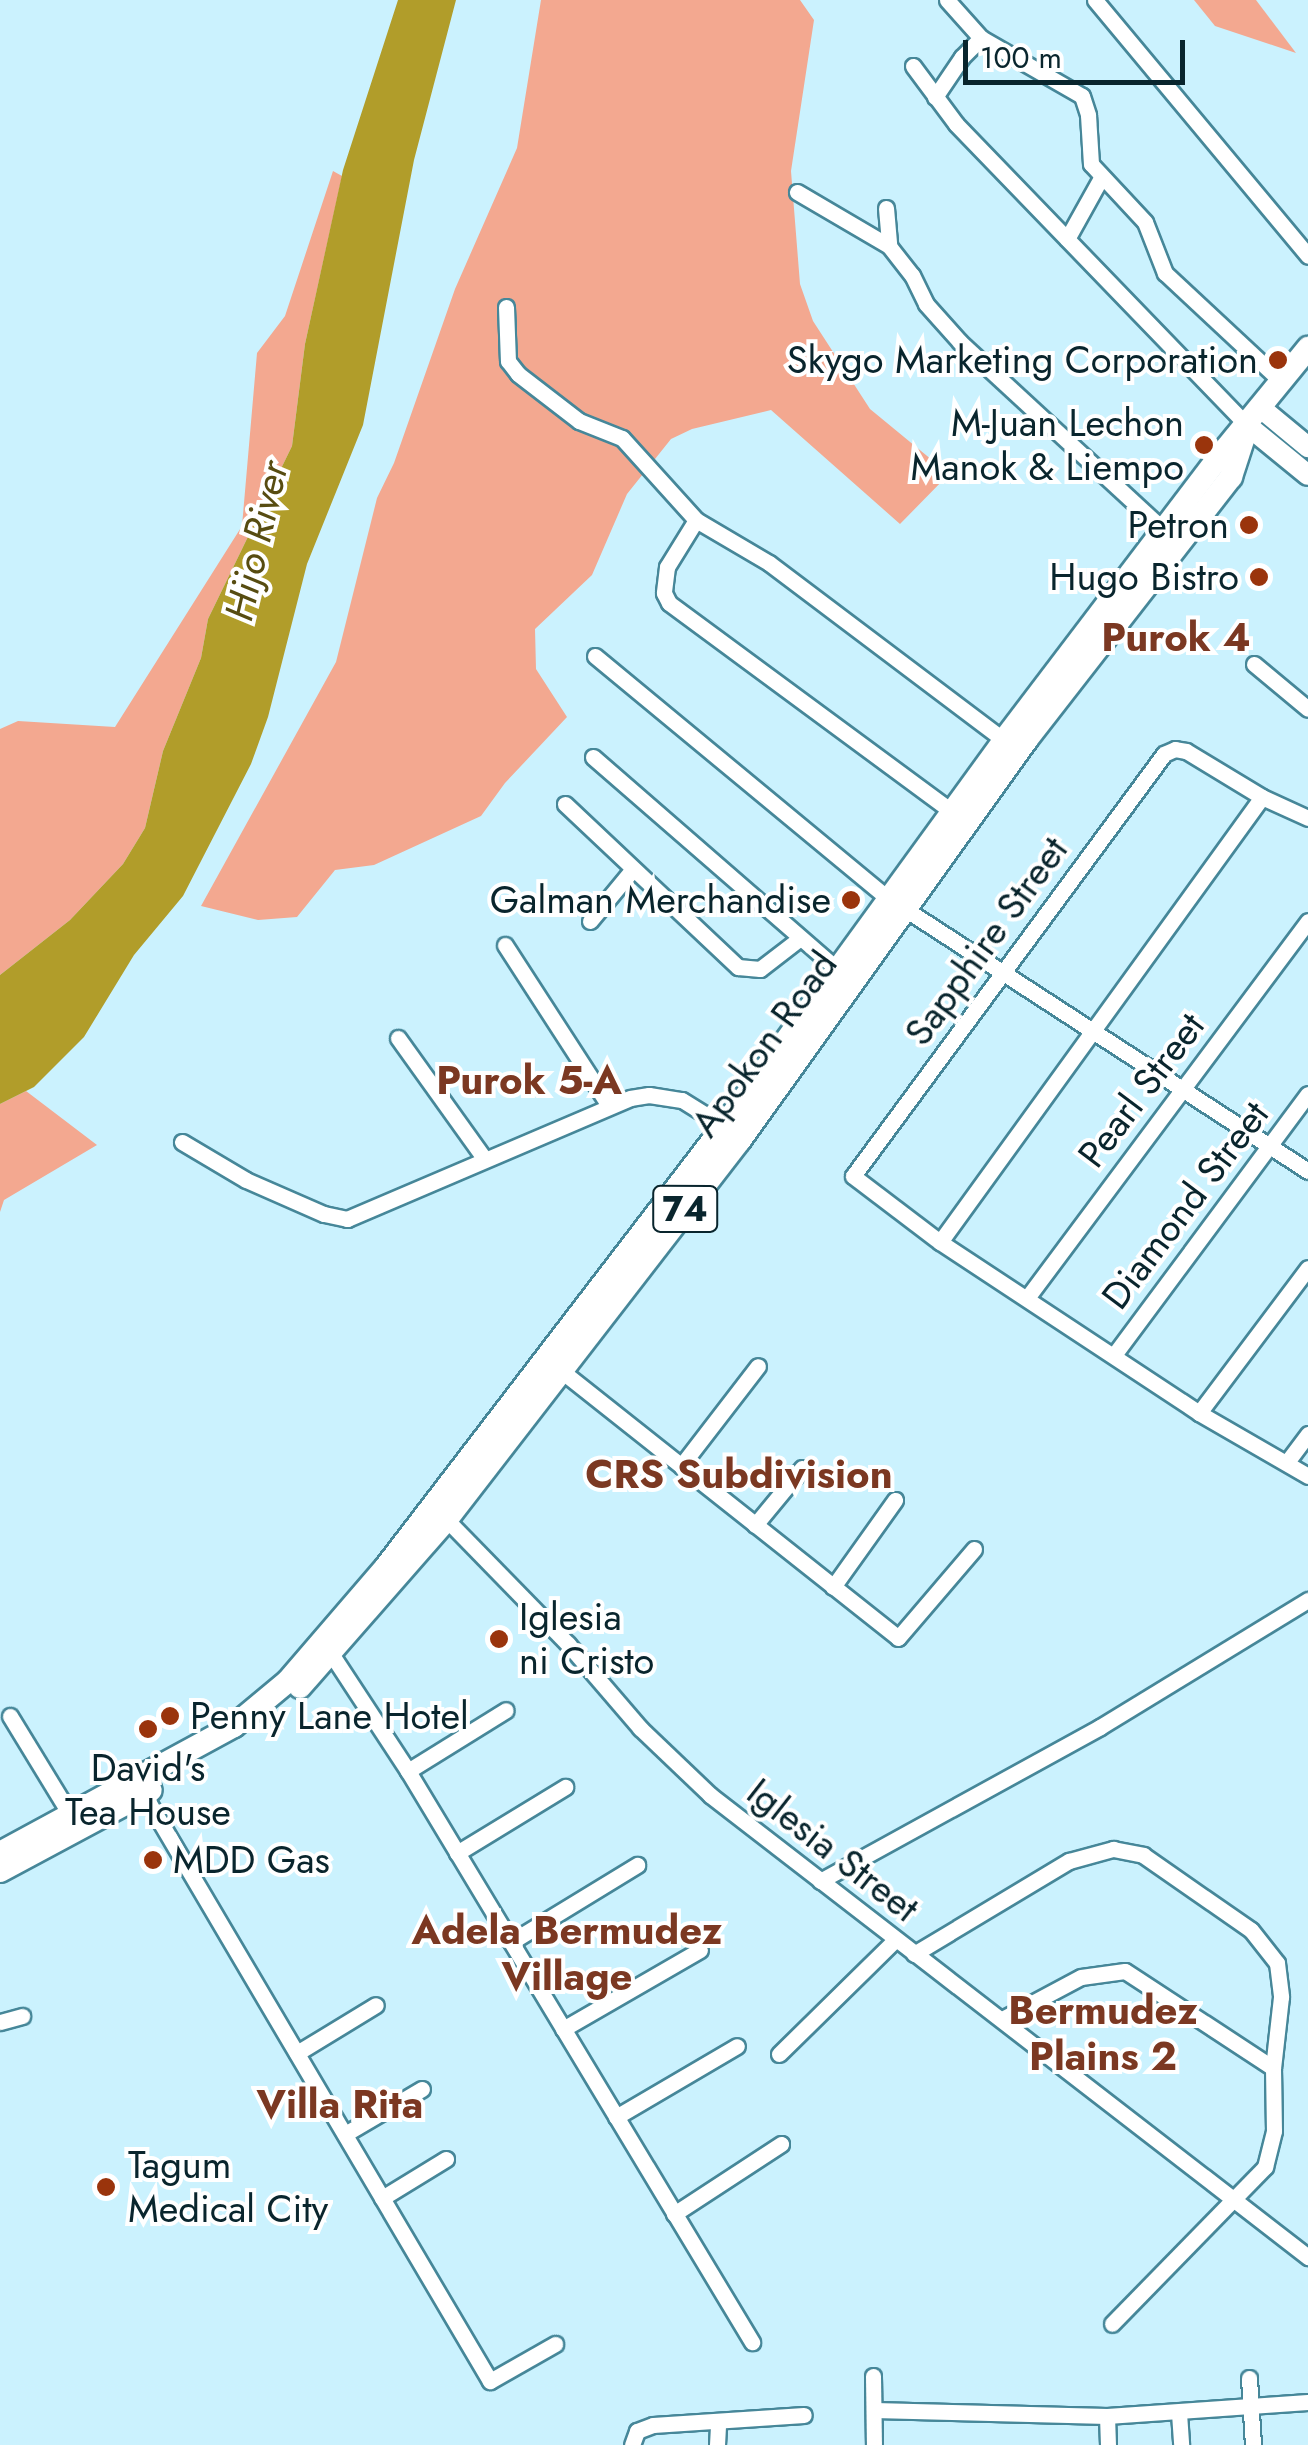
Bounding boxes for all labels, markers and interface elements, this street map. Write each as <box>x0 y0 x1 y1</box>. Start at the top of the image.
scale bar <box>968 20 1190 82</box>
text: 100 m <box>980 36 1062 79</box>
place label: Skygo Marketing Corporation <box>787 337 1258 383</box>
marker: Skygo Marketing Corporation <box>1267 349 1289 371</box>
place label: M-Juan Lechon Manok & Liempo <box>910 400 1184 489</box>
marker: M-Juan Lechon Manok & Liempo <box>1193 434 1215 456</box>
water label: Hijo River <box>214 456 298 626</box>
place label: Petron <box>1127 502 1229 548</box>
marker: Petron <box>1238 514 1260 536</box>
place label: Hugo Bistro <box>1049 554 1239 600</box>
marker: Hugo Bistro <box>1248 566 1270 588</box>
district label: Purok 4 <box>1101 613 1251 661</box>
street label: Sapphire Street <box>895 828 1077 1054</box>
place label: Galman Merchandise <box>490 877 831 923</box>
marker: Galman Merchandise <box>840 889 862 911</box>
street label: Apokon Road <box>682 943 846 1145</box>
street label: Pearl Street <box>1068 1004 1214 1176</box>
district label: Purok 5-A <box>436 1056 622 1104</box>
street label: Diamond Street <box>1092 1092 1278 1318</box>
road number: 74 <box>650 1179 720 1239</box>
district label: CRS Subdivision <box>585 1450 893 1498</box>
place label: Iglesia ni Cristo <box>519 1594 654 1684</box>
marker: Iglesia ni Cristo <box>488 1628 510 1650</box>
place label: Penny Lane Hotel <box>190 1693 469 1739</box>
marker: Penny Lane Hotel <box>159 1705 181 1727</box>
marker: David's Tea House <box>137 1718 159 1740</box>
place label: David's Tea House <box>65 1745 231 1835</box>
street label: Iglesia Street <box>738 1769 928 1931</box>
place label: MDD Gas <box>173 1837 330 1883</box>
marker: MDD Gas <box>142 1849 164 1871</box>
district label: Adela Bermudez Village <box>412 1906 722 2000</box>
district label: Bermudez Plains 2 <box>1008 1986 1198 2080</box>
district label: Villa Rita <box>257 2080 423 2128</box>
place label: Tagum Medical City <box>128 2142 328 2232</box>
marker: Tagum Medical City <box>93 2174 119 2200</box>

